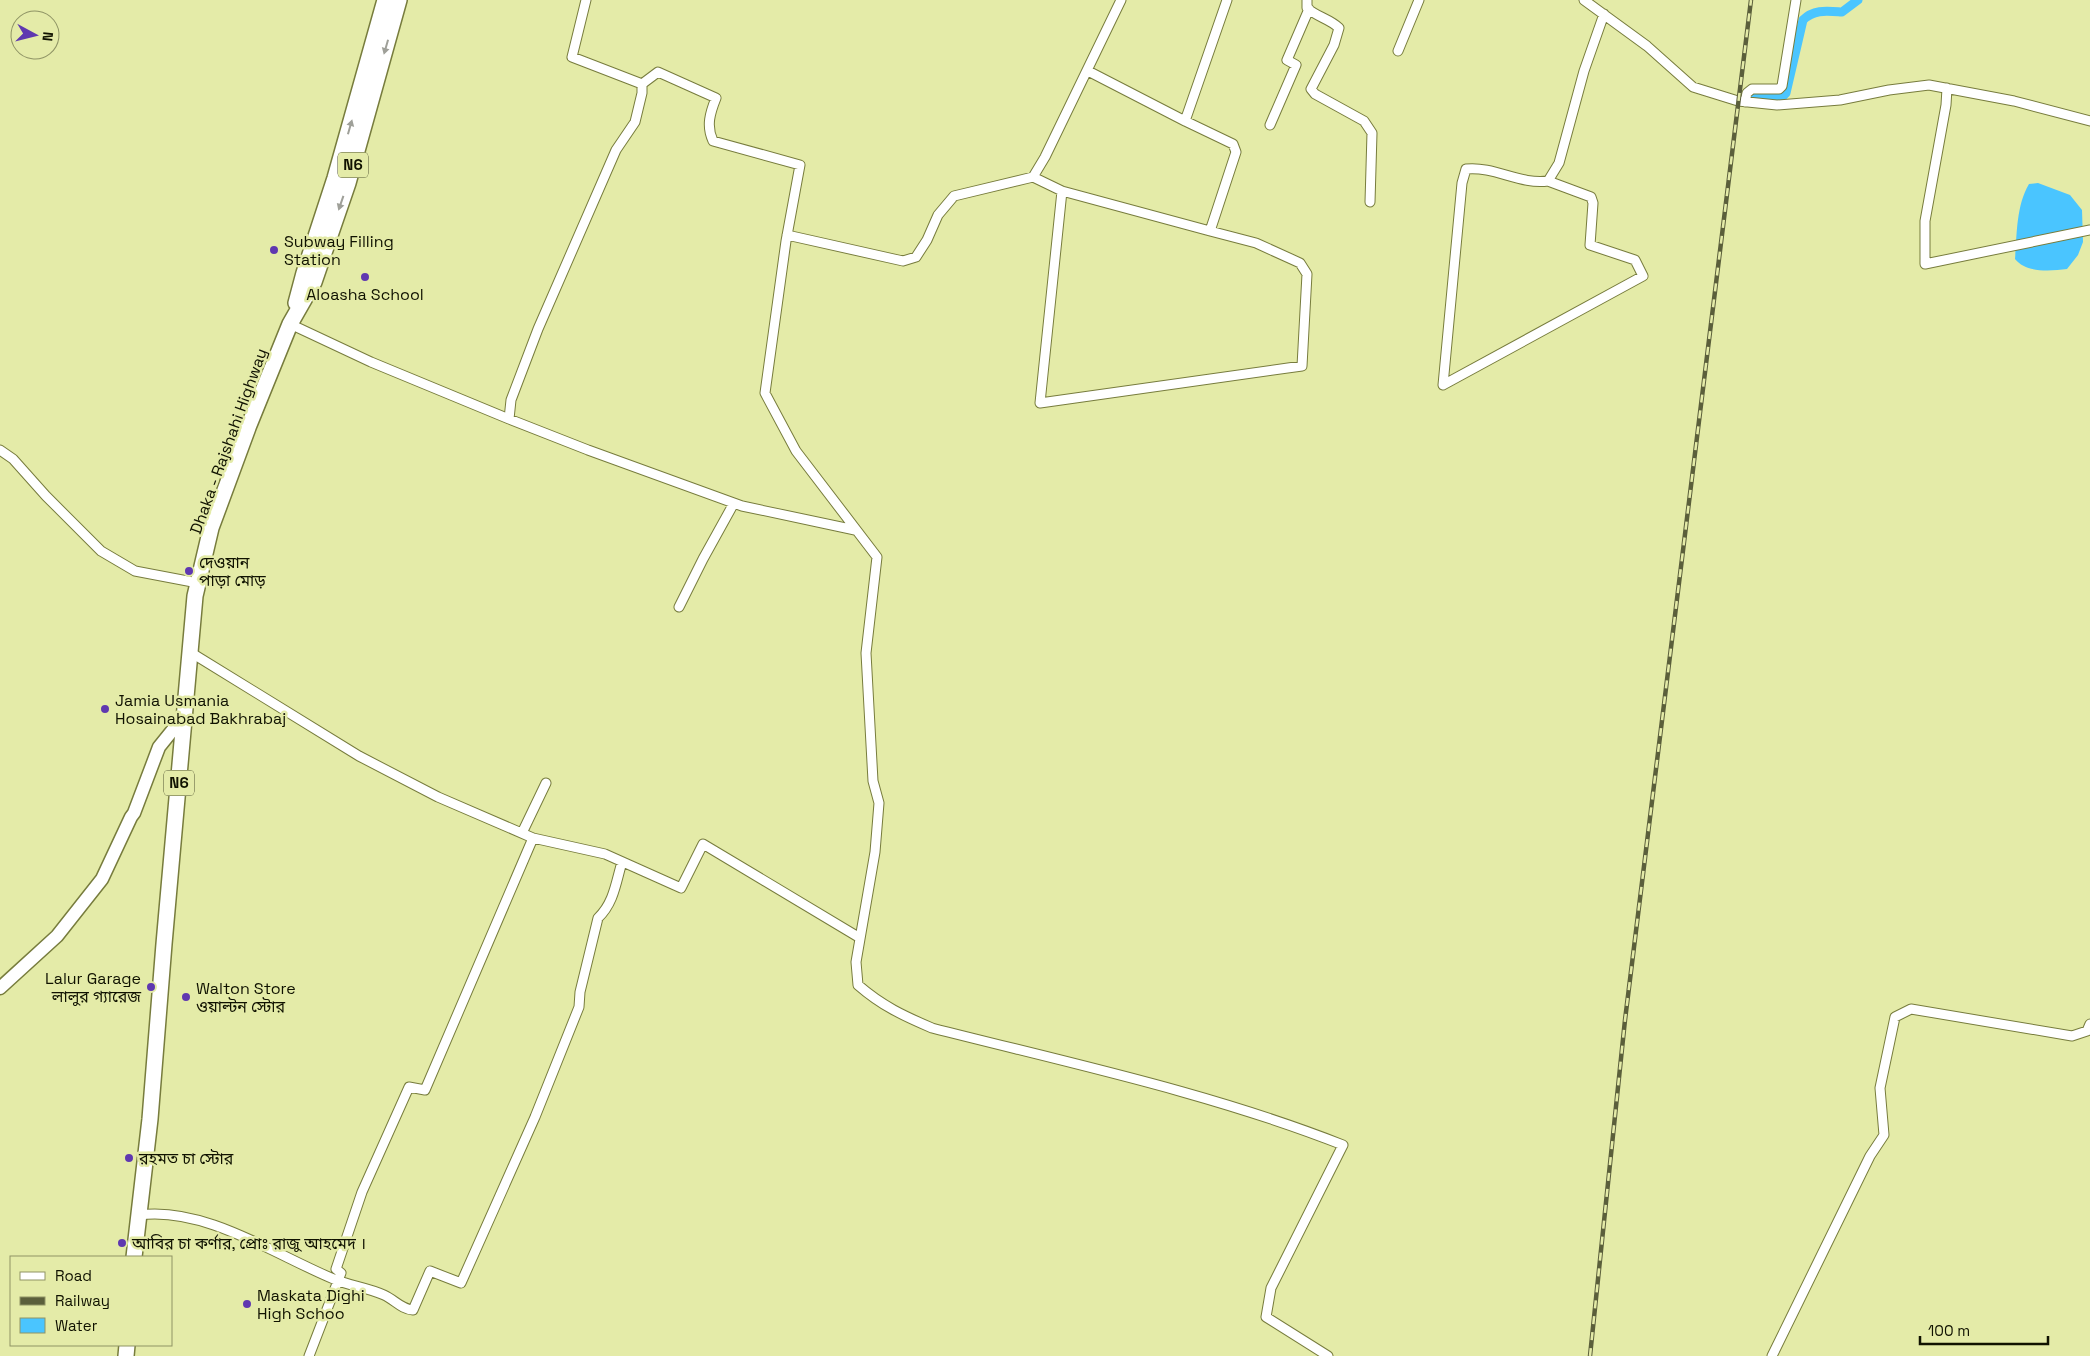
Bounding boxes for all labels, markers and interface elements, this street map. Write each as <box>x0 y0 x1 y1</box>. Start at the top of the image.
north arrow <box>10 10 60 60</box>
text: N <box>38 31 57 42</box>
one-way arrow <box>382 39 390 54</box>
one-way arrow <box>346 119 354 134</box>
road number: N6 <box>338 152 368 178</box>
one-way arrow <box>337 196 345 211</box>
place label: Subway Filling Station <box>284 231 394 270</box>
marker: Subway Filling Station <box>268 244 280 256</box>
marker: Aloasha School <box>359 271 371 283</box>
place label: Aloasha School <box>306 284 424 305</box>
street label: Dhaka - Rajshahi Highway <box>185 345 272 537</box>
place label: দেওয়ান পাড়া মোড় <box>199 552 266 591</box>
marker: দেওয়ান পাড়া মোড় <box>183 565 195 577</box>
place label: Jamia Usmania Hosainabad Bakhrabaj <box>115 690 286 729</box>
marker: Jamia Usmania Hosainabad Bakhrabaj <box>99 703 111 715</box>
road number: N6 <box>164 770 194 796</box>
place label: Lalur Garage লালুর গ্যারেজ <box>45 968 141 1007</box>
place label: Walton Store ওয়াল্টন স্টোর <box>196 978 296 1017</box>
marker: Lalur Garage লালুর গ্যারেজ <box>145 981 157 993</box>
marker: Walton Store ওয়াল্টন স্টোর <box>180 991 192 1003</box>
place label: রহমত চা স্টোর <box>138 1148 234 1169</box>
marker: রহমত চা স্টোর <box>123 1152 135 1164</box>
place label: আবির চা কর্ণার, প্রোঃ রাজু আহমেদ । <box>131 1233 366 1254</box>
marker: আবির চা কর্ণার, প্রোঃ রাজু আহমেদ । <box>116 1237 128 1249</box>
legend <box>10 1256 172 1346</box>
text: Road <box>55 1266 92 1285</box>
place label: Maskata Dighi High Schoo <box>257 1285 365 1324</box>
text: Railway <box>55 1291 110 1310</box>
marker: Maskata Dighi High Schoo <box>241 1298 253 1310</box>
scale bar <box>1920 1314 2048 1346</box>
text: Water <box>55 1316 98 1335</box>
text: 100 m <box>1928 1321 1970 1340</box>

